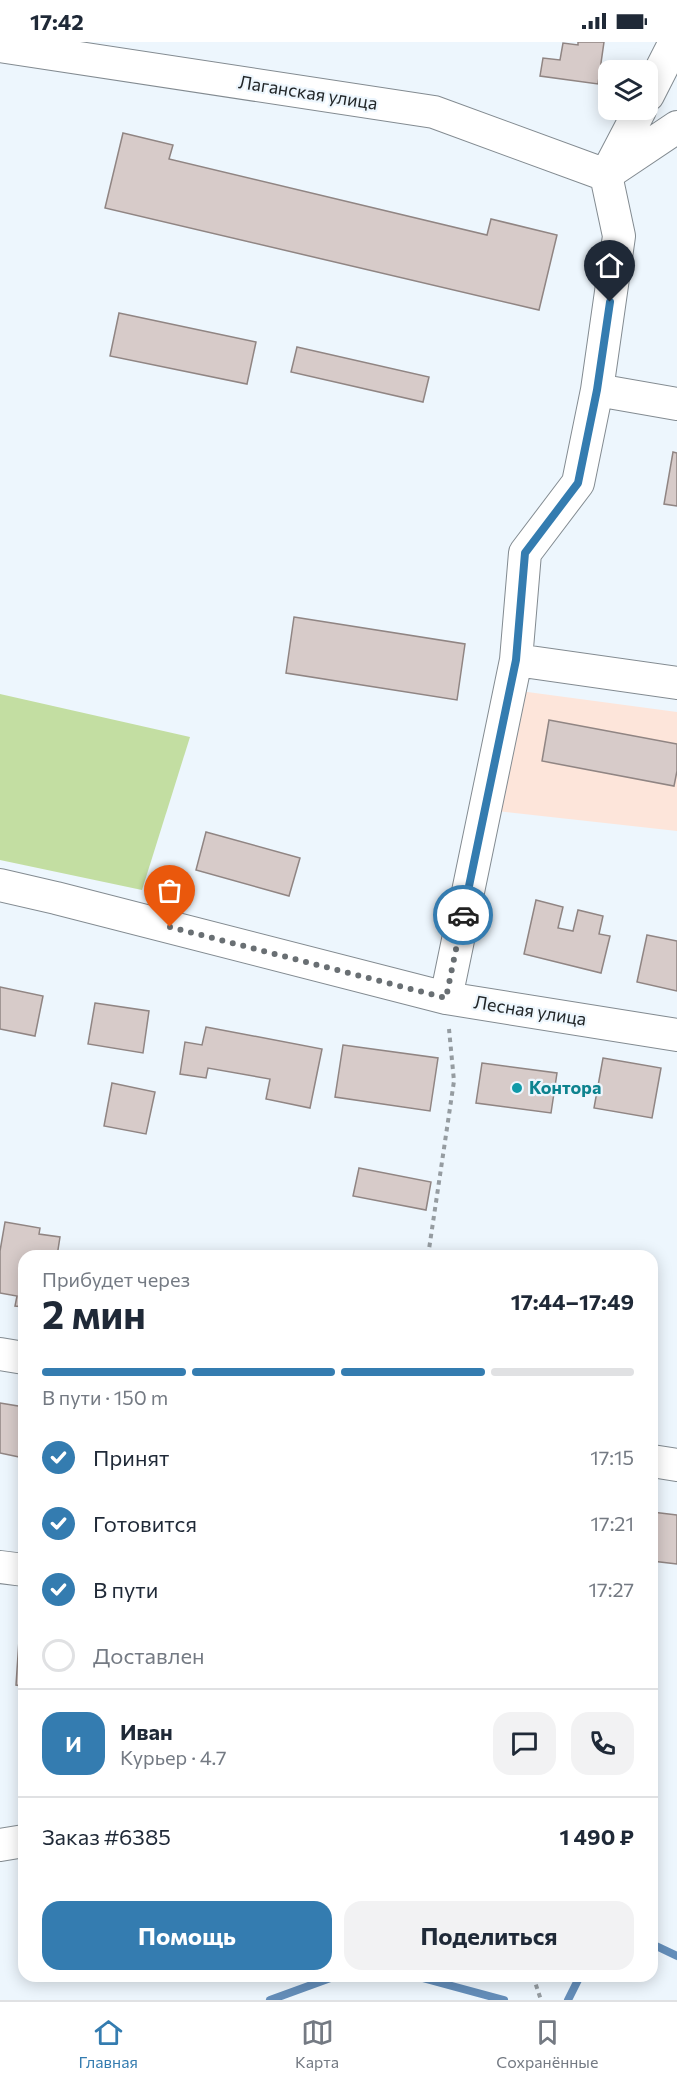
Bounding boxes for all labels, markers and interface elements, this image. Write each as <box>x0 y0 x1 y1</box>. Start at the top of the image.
text: 17:42 <box>30 8 84 35</box>
map controls <box>598 60 658 120</box>
button: layers <box>598 60 658 120</box>
street label: Лаганская улица <box>237 70 379 114</box>
pin <box>584 240 635 302</box>
icon: home <box>593 249 626 282</box>
pin <box>144 865 195 927</box>
icon: bag <box>153 874 186 907</box>
courier <box>433 885 493 945</box>
icon: car <box>447 899 480 932</box>
street label: Лесная улица <box>472 990 588 1030</box>
place label: Контора <box>529 1076 601 1098</box>
marker: Контора <box>510 1081 524 1095</box>
text: Прибудет через <box>42 1267 190 1291</box>
text: 17:44–17:49 <box>511 1288 634 1315</box>
text: 2 мин <box>42 1289 146 1337</box>
text: В пути · 150 m <box>42 1385 168 1409</box>
icon: check <box>42 1441 75 1474</box>
text: Принят <box>93 1444 169 1471</box>
text: 17:15 <box>590 1445 634 1469</box>
icon: check <box>42 1507 75 1540</box>
text: Готовится <box>93 1510 197 1537</box>
text: 17:21 <box>591 1511 634 1535</box>
icon: check <box>42 1573 75 1606</box>
text: В пути <box>93 1576 158 1603</box>
text: 17:27 <box>589 1577 634 1601</box>
text: Доставлен <box>93 1642 205 1669</box>
button: chat <box>493 1712 556 1775</box>
button: phone <box>571 1712 634 1775</box>
text: Иван <box>120 1718 173 1745</box>
text: И <box>65 1730 82 1757</box>
text: Курьер · 4.7 <box>120 1745 227 1769</box>
text: Заказ #6385 <box>42 1823 171 1850</box>
text: 1 490 ₽ <box>559 1823 634 1850</box>
button: Помощь <box>42 1901 332 1970</box>
button: Поделиться <box>344 1901 634 1970</box>
tab: Главная <box>79 2016 138 2071</box>
tab: Карта <box>295 2016 339 2071</box>
tab: Сохранённые <box>496 2016 598 2071</box>

